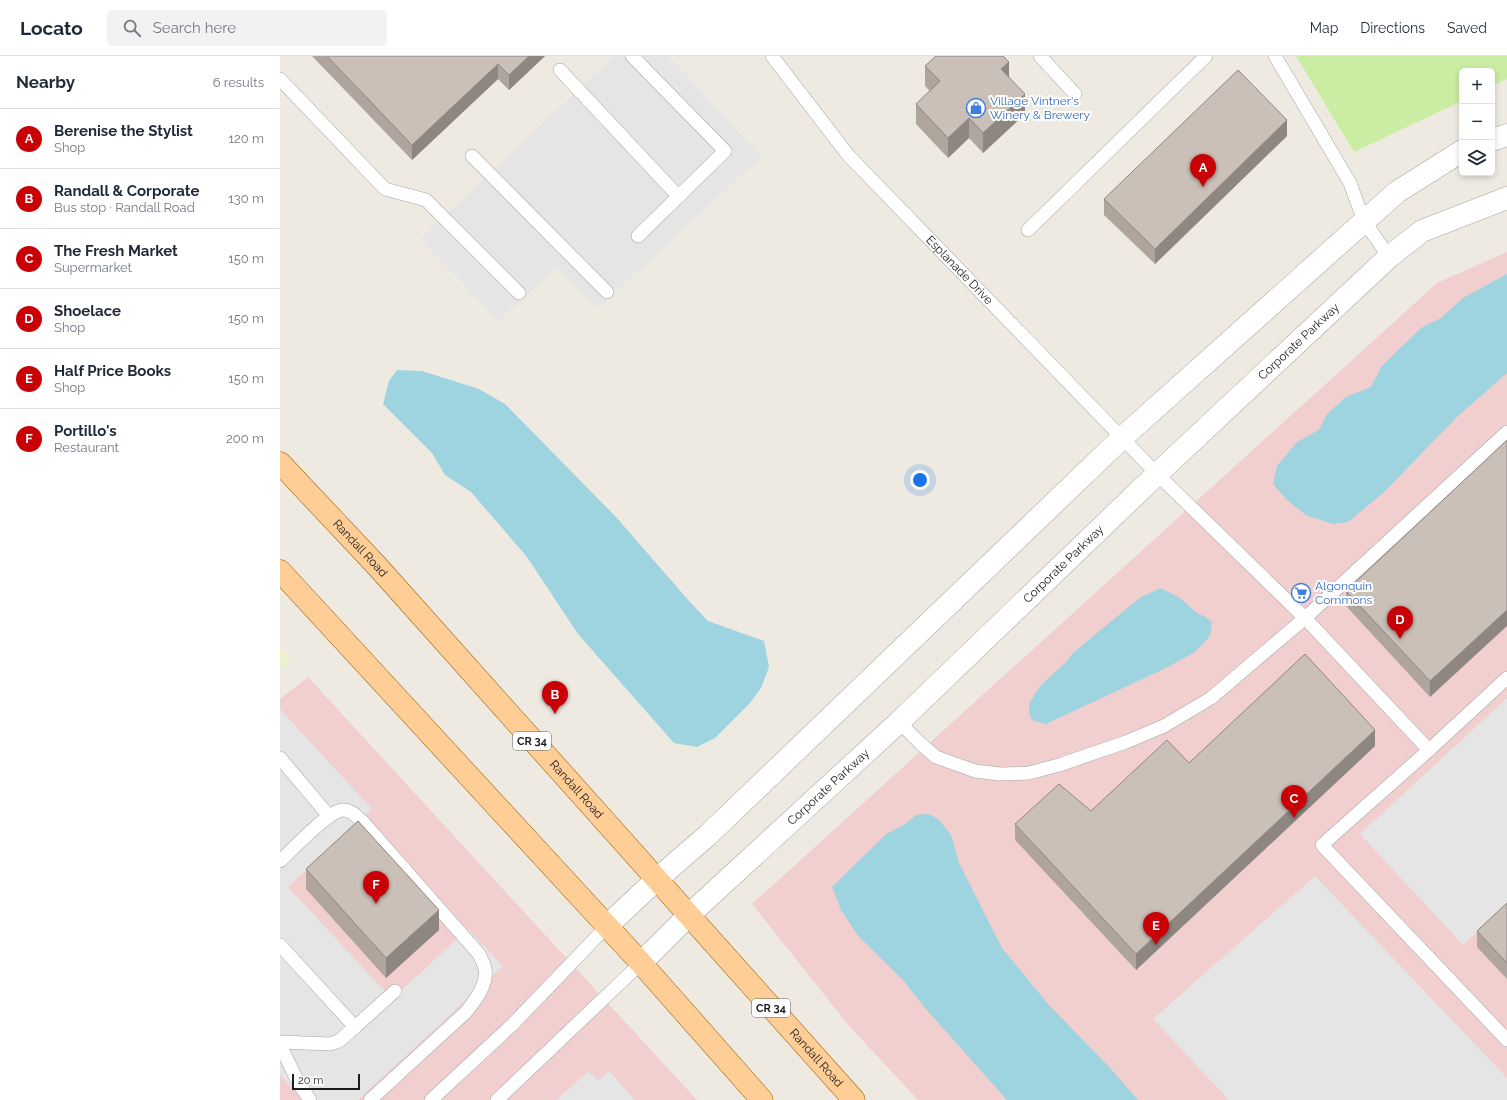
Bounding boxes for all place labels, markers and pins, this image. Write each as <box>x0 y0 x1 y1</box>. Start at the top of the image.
place label: Village Vintner's Winery & Brewery <box>990 94 1090 122</box>
shop icon: Village Vintner's Winery & Brewery <box>965 97 987 119</box>
pin: A <box>1190 154 1216 187</box>
place label: Algonquin Commons <box>1315 579 1373 607</box>
supermarket icon: Algonquin Commons <box>1290 582 1312 604</box>
pin: D <box>1387 606 1413 639</box>
pin: B <box>542 681 568 714</box>
pin: C <box>1281 785 1307 818</box>
pin: F <box>363 871 389 904</box>
pin: E <box>1143 912 1169 945</box>

